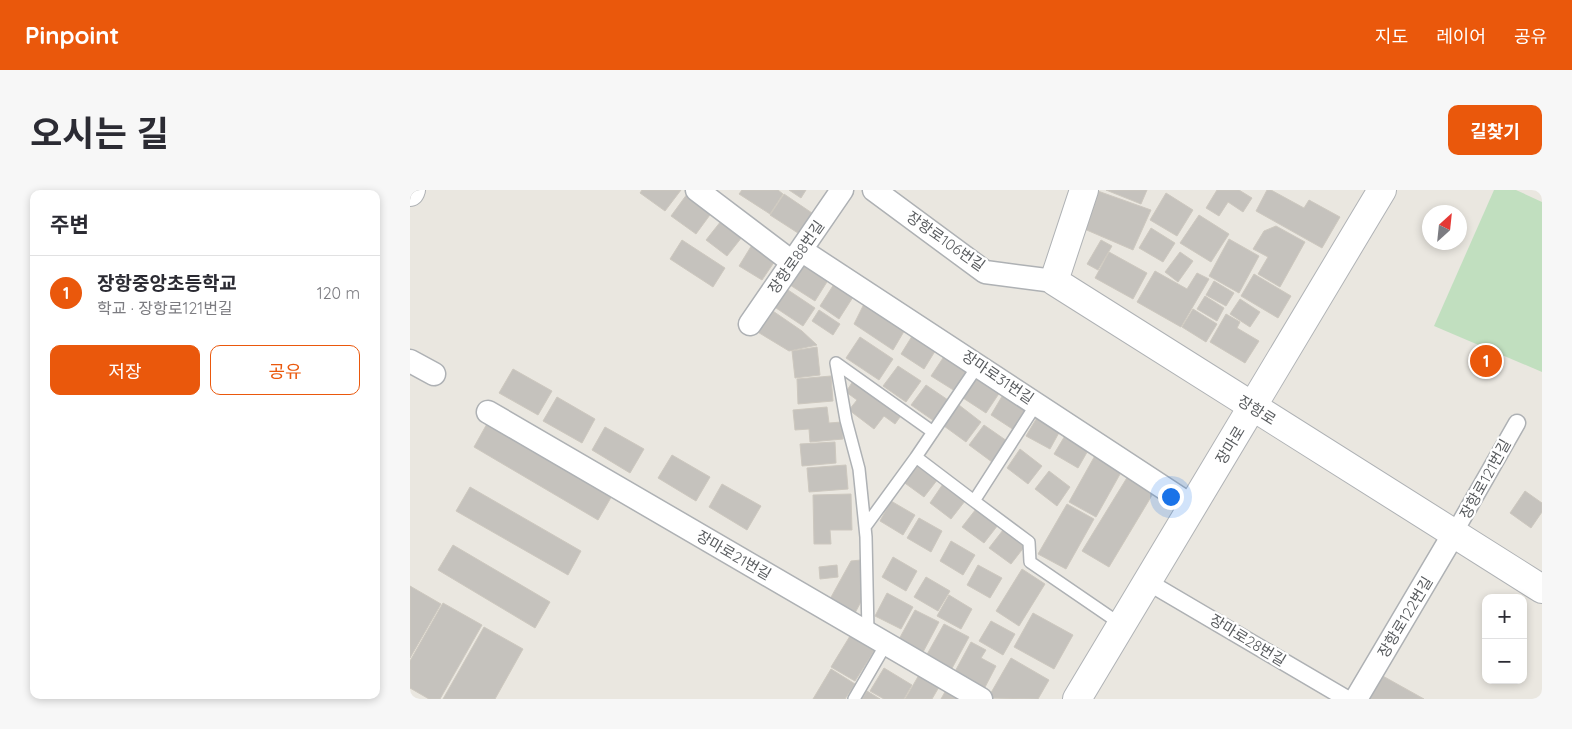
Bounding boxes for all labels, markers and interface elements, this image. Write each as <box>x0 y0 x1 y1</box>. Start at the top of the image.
text: Pinpoint <box>25 20 119 50</box>
text: 지도 <box>1375 25 1408 48</box>
text: 레이어 <box>1436 25 1486 48</box>
text: 공유 <box>1514 25 1547 48</box>
button: 길찾기 <box>1448 105 1542 155</box>
text: 오시는 길 <box>30 111 169 155</box>
north arrow <box>1422 205 1467 250</box>
street label: 장항로106번길 <box>903 207 989 275</box>
text: 주변 <box>50 211 89 237</box>
street label: 장항로88번길 <box>764 217 828 297</box>
text: 장항중앙초등학교 <box>97 271 237 295</box>
text: 1 <box>63 283 69 303</box>
text: 120 m <box>317 283 360 303</box>
text: 학교 · 장항로121번길 <box>97 298 233 318</box>
pin: 1 <box>1470 342 1502 380</box>
button: 저장 <box>50 345 200 395</box>
button: 공유 <box>210 345 360 395</box>
street label: 장마로31번길 <box>959 346 1037 408</box>
street label: 장항로 <box>1234 391 1280 429</box>
street label: 장마로 <box>1211 422 1249 468</box>
street label: 장항로121번길 <box>1455 436 1515 522</box>
your location <box>1158 484 1184 510</box>
street label: 장마로21번길 <box>693 526 775 584</box>
street label: 장항로122번길 <box>1373 573 1437 661</box>
map controls <box>1482 594 1527 684</box>
button: + <box>1482 594 1527 639</box>
street label: 장마로28번길 <box>1206 610 1290 670</box>
button: − <box>1482 639 1527 684</box>

